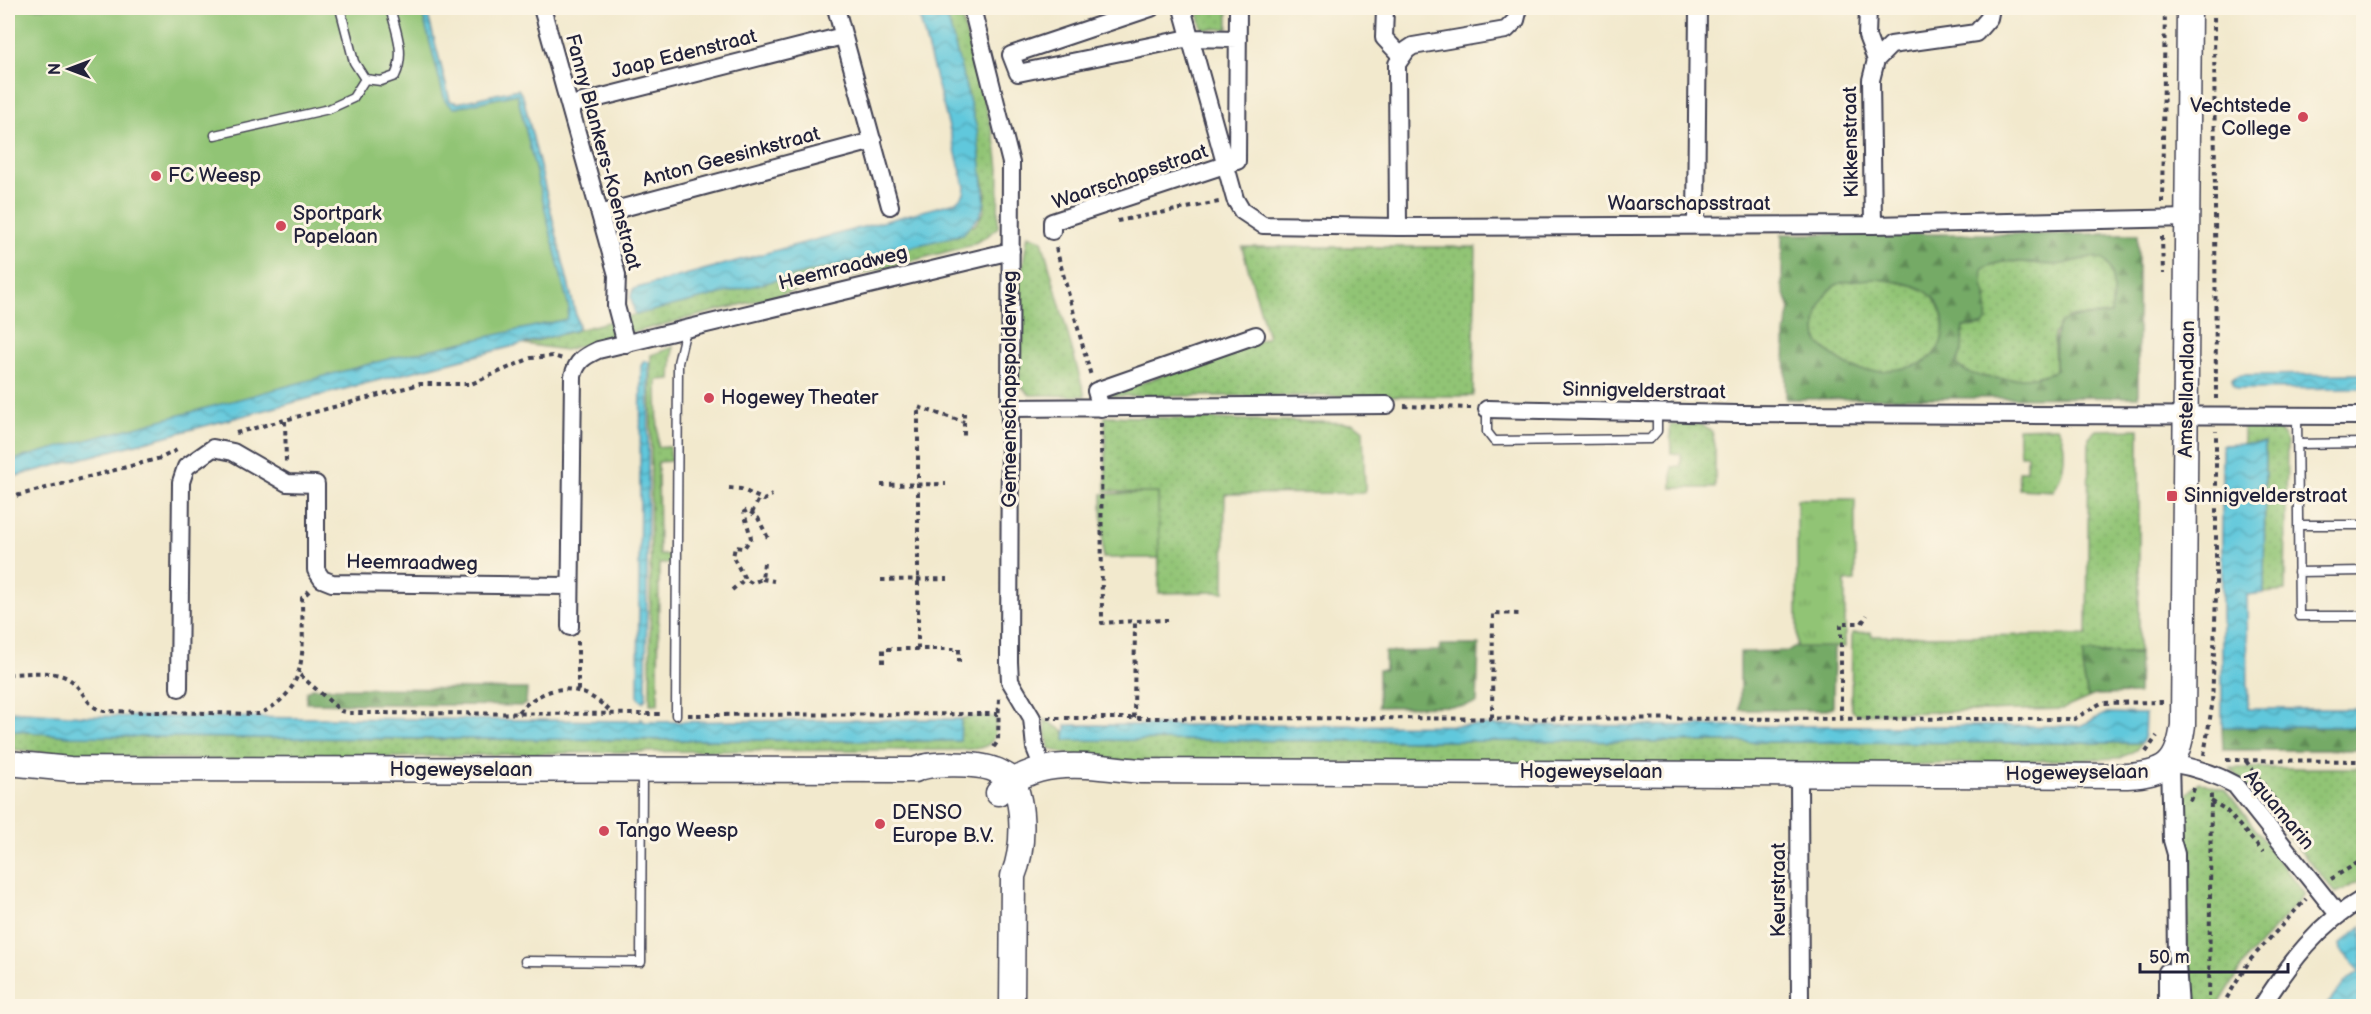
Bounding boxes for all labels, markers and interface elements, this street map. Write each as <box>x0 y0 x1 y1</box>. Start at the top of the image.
street label: Jaap Edenstraat <box>609 24 759 84</box>
street label: Fanny Blankers-Koenstraat <box>560 31 646 273</box>
north arrow <box>39 39 99 99</box>
text: N <box>46 63 65 75</box>
street label: Kikkenstraat <box>1838 86 1864 198</box>
place label: Vechtstede College <box>2190 94 2291 141</box>
marker: Vechtstede College <box>2296 110 2310 124</box>
street label: Anton Geesinkstraat <box>639 122 823 192</box>
street label: Waarschapsstraat <box>1049 139 1211 215</box>
place label: FC Weesp <box>168 164 261 188</box>
marker: FC Weesp <box>149 169 163 183</box>
street label: Waarschapsstraat <box>1607 192 1771 216</box>
place label: Sportpark Papelaan <box>293 202 382 249</box>
marker: Sportpark Papelaan <box>274 219 288 233</box>
street label: Heemraadweg <box>776 240 910 296</box>
street label: Gemeenschapspolderweg <box>998 270 1022 508</box>
street label: Amstellandlaan <box>2174 320 2200 458</box>
street label: Sinnigvelderstraat <box>1562 378 1726 404</box>
place label: Hogewey Theater <box>721 386 879 410</box>
marker: Hogewey Theater <box>702 391 716 405</box>
place label: Sinnigvelderstraat <box>2184 484 2347 508</box>
marker: Sinnigvelderstraat <box>2165 489 2179 503</box>
street label: Heemraadweg <box>346 550 478 576</box>
street label: Hogeweyselaan <box>389 758 533 782</box>
street label: Hogeweyselaan <box>1519 760 1663 784</box>
street label: Hogeweyselaan <box>2005 760 2149 786</box>
street label: Aquamarin <box>2239 765 2319 855</box>
place label: DENSO Europe B.V. <box>892 801 994 848</box>
marker: DENSO Europe B.V. <box>873 817 887 831</box>
place label: Tango Weesp <box>616 819 738 843</box>
marker: Tango Weesp <box>597 824 611 838</box>
street label: Keurstraat <box>1767 843 1791 937</box>
scale bar <box>2140 936 2288 974</box>
text: 50 m <box>2149 947 2190 968</box>

